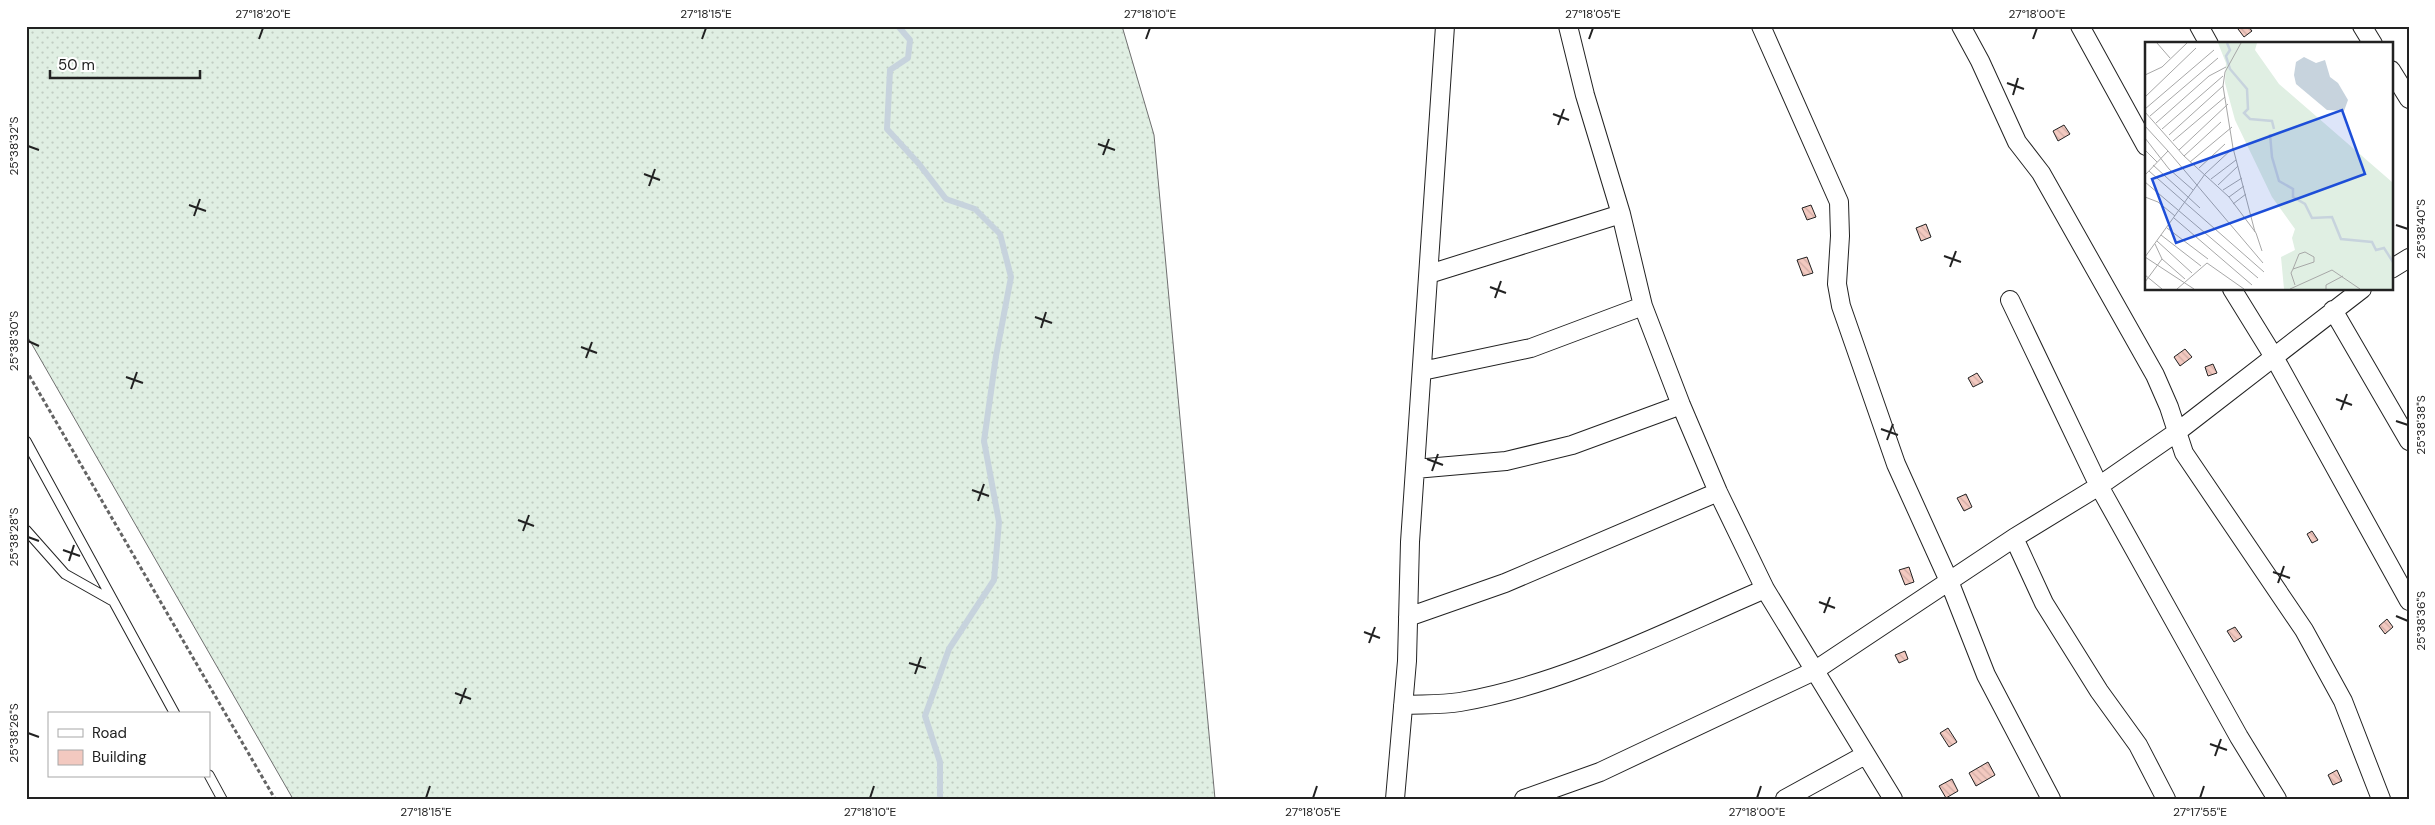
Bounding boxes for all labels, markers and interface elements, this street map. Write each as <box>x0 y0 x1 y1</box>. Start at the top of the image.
text: 27°18'20"E <box>235 6 291 22</box>
text: 27°18'15"E <box>680 6 732 22</box>
text: 27°18'10"E <box>1124 6 1176 22</box>
text: 27°18'05"E <box>1565 6 1621 22</box>
text: 27°18'00"E <box>2009 6 2066 22</box>
inset map <box>2145 42 2392 290</box>
scale bar <box>50 48 200 80</box>
text: 50 m <box>58 55 95 75</box>
text: 25°38'32"S <box>6 116 22 176</box>
text: 25°38'40"S <box>2413 199 2429 259</box>
text: 25°38'30"S <box>6 311 22 371</box>
text: 25°38'38"S <box>2413 395 2429 455</box>
text: 25°38'28"S <box>6 507 22 567</box>
text: 25°38'36"S <box>2413 591 2429 651</box>
text: 25°38'26"S <box>6 703 22 763</box>
legend <box>48 712 210 778</box>
text: Road <box>92 723 127 743</box>
text: Building <box>92 747 147 767</box>
text: 27°18'15"E <box>400 804 452 820</box>
text: 27°18'10"E <box>844 804 896 820</box>
text: 27°18'05"E <box>1285 804 1341 820</box>
text: 27°18'00"E <box>1729 804 1786 820</box>
text: 27°17'55"E <box>2173 804 2227 820</box>

